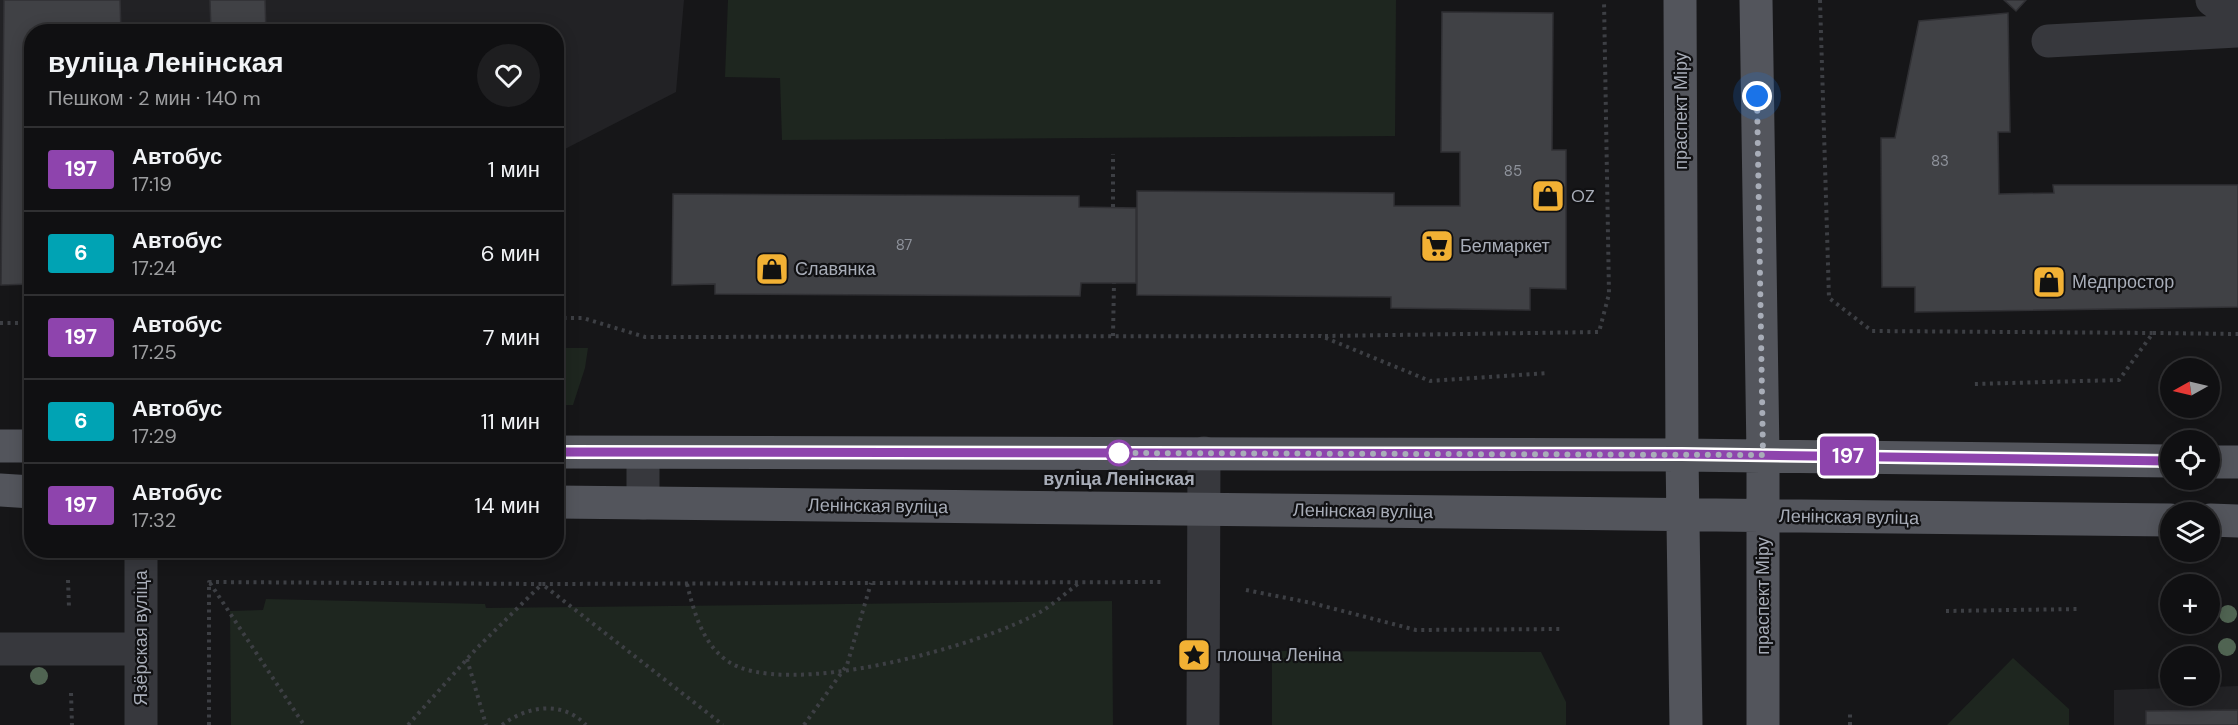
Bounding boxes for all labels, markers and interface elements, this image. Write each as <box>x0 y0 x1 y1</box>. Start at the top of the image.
text: вуліца Ленінская <box>48 44 284 81</box>
button: heart <box>477 44 540 107</box>
street label: праспект Міру <box>1669 52 1693 170</box>
your location <box>1742 81 1772 111</box>
text: Пешком · 2 мин · 140 m <box>48 85 261 111</box>
text: Автобус <box>132 142 222 171</box>
house number: 83 <box>1931 151 1949 171</box>
text: 197 <box>65 155 97 183</box>
text: 1 мин <box>488 155 540 184</box>
house number: 85 <box>1504 161 1522 181</box>
text: 17:19 <box>132 171 172 197</box>
shop icon: OZ <box>1530 178 1566 214</box>
place label: OZ <box>1571 184 1595 208</box>
text: Автобус <box>132 226 222 255</box>
supermarket icon: Белмаркет <box>1419 228 1455 264</box>
place label: Белмаркет <box>1460 234 1550 258</box>
house number: 87 <box>896 235 912 255</box>
text: 6 <box>74 239 88 267</box>
text: 6 мин <box>481 239 540 268</box>
shop icon: Славянка <box>754 251 790 287</box>
text: 17:24 <box>132 255 176 281</box>
place label: Славянка <box>795 257 877 281</box>
shop icon: Медпростор <box>2031 264 2067 300</box>
place label: Медпростор <box>2072 270 2174 294</box>
text: Автобус <box>132 310 222 339</box>
text: 197 <box>65 323 97 351</box>
text: 7 мин <box>483 323 540 352</box>
text: 17:25 <box>132 339 177 365</box>
north arrow <box>2160 358 2220 418</box>
map controls <box>2160 358 2220 706</box>
text: Автобус <box>132 394 222 423</box>
text: 6 <box>74 407 88 435</box>
text: 11 мин <box>481 407 540 436</box>
text: 17:29 <box>132 423 177 449</box>
button: locate <box>2160 430 2220 490</box>
line badge: 197 <box>1814 436 1882 476</box>
marker: вуліца Ленінская <box>1106 440 1132 466</box>
text: 197 <box>1832 442 1864 470</box>
place label: вуліца Ленінская <box>1043 467 1195 491</box>
text: Автобус <box>132 478 222 507</box>
text: 197 <box>65 491 97 519</box>
text: 14 мин <box>474 491 540 520</box>
street label: Ленінская вуліца <box>808 493 949 519</box>
street label: Ленінская вуліца <box>1293 498 1434 524</box>
button: layers <box>2160 502 2220 562</box>
street label: Ленінская вуліца <box>1779 504 1920 530</box>
text: 17:32 <box>132 507 176 533</box>
street label: праспект Міру <box>1751 537 1775 655</box>
street label: Язёрская вуліца <box>129 569 153 706</box>
button: + <box>2160 574 2220 634</box>
place icon: плошча Леніна <box>1176 637 1212 673</box>
place label: плошча Леніна <box>1217 643 1343 667</box>
button: − <box>2160 646 2220 706</box>

